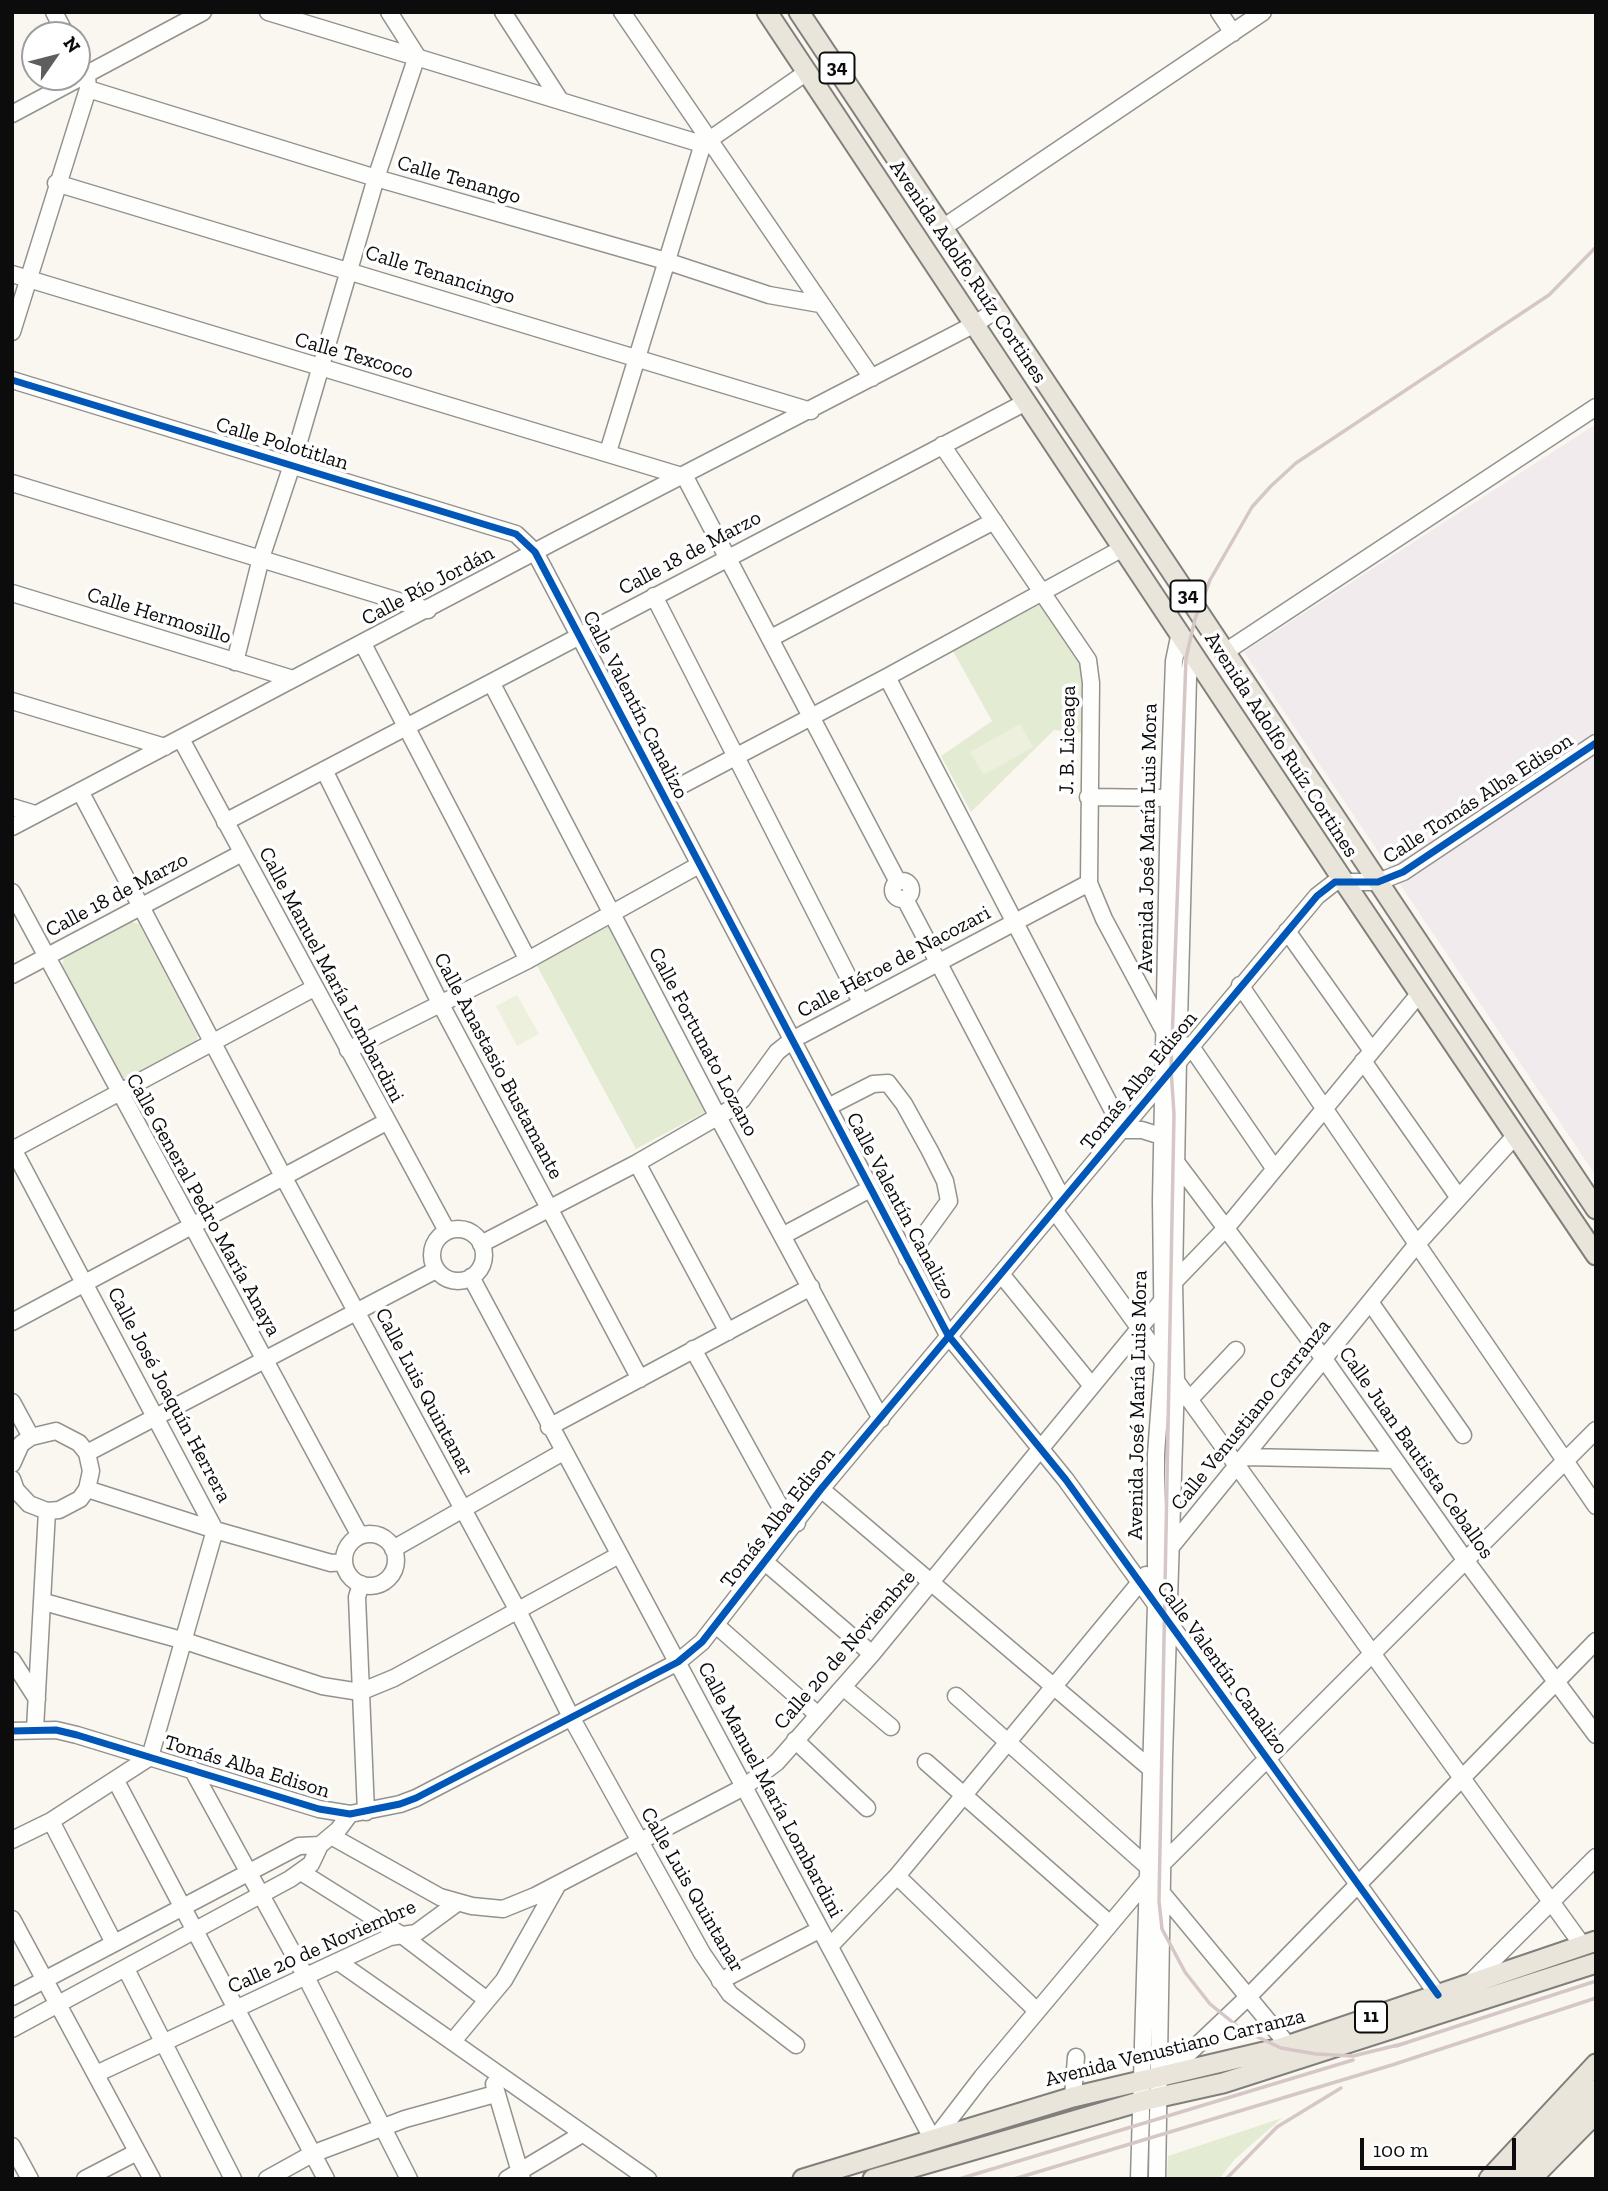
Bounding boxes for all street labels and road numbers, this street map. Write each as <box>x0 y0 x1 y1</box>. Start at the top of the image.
road number: 34 <box>820 52 854 83</box>
street label: Calle Tenango <box>394 150 524 210</box>
street label: Avenida Adolfo Ruíz Cortines <box>884 156 1052 388</box>
street label: Calle Tenancingo <box>362 240 518 310</box>
street label: Calle Texcoco <box>292 327 416 385</box>
street label: Calle Polotitlan <box>213 412 351 476</box>
street label: Calle 18 de Marzo <box>614 505 766 601</box>
street label: Calle Río Jordán <box>358 541 498 631</box>
road number: 34 <box>1170 580 1206 611</box>
street label: Calle Hermosillo <box>84 582 234 650</box>
street label: Calle Valentín Canalizo <box>577 607 693 803</box>
street label: Avenida Adolfo Ruíz Cortines <box>1199 628 1363 862</box>
street label: J. B. Liceaga <box>1054 685 1082 795</box>
street label: Avenida José María Luis Mora <box>1133 703 1163 973</box>
street label: Calle Tomás Alba Edison <box>1378 728 1578 870</box>
street label: Calle Manuel María Lombardini <box>253 843 409 1107</box>
street label: Calle 18 de Marzo <box>41 847 193 943</box>
street label: Calle Héroe de Nacozari <box>793 900 995 1024</box>
street label: Calle Fortunato Lozano <box>642 943 764 1141</box>
street label: Calle Anastasio Bustamante <box>428 949 568 1183</box>
street label: Tomás Alba Edison <box>1075 1006 1203 1156</box>
street label: Calle General Pedro María Anaya <box>120 1069 286 1341</box>
street label: Calle Valentín Canalizo <box>840 1108 960 1304</box>
street label: Avenida José María Luis Mora <box>1123 1270 1153 1540</box>
street label: Calle José Joaquín Herrera <box>101 1283 237 1507</box>
street label: Calle Luis Quintanar <box>369 1304 479 1480</box>
street label: Calle Venustiano Carranza <box>1166 1314 1336 1516</box>
street label: Calle Juan Bautista Ceballos <box>1333 1342 1499 1564</box>
street label: Tomás Alba Edison <box>715 1443 841 1593</box>
street label: Calle 20 de Noviembre <box>769 1565 921 1735</box>
street label: Calle Valentín Canalizo <box>1151 1577 1293 1759</box>
street label: Calle Manuel María Lombardini <box>692 1658 848 1922</box>
street label: Tomás Alba Edison <box>161 1730 333 1804</box>
street label: Calle Luis Quintanar <box>634 1803 750 1977</box>
street label: Calle 20 de Noviembre <box>224 1894 420 2000</box>
road number: 11 <box>1355 2002 1387 2033</box>
street label: Avenida Venustiano Carranza <box>1042 2003 1308 2093</box>

